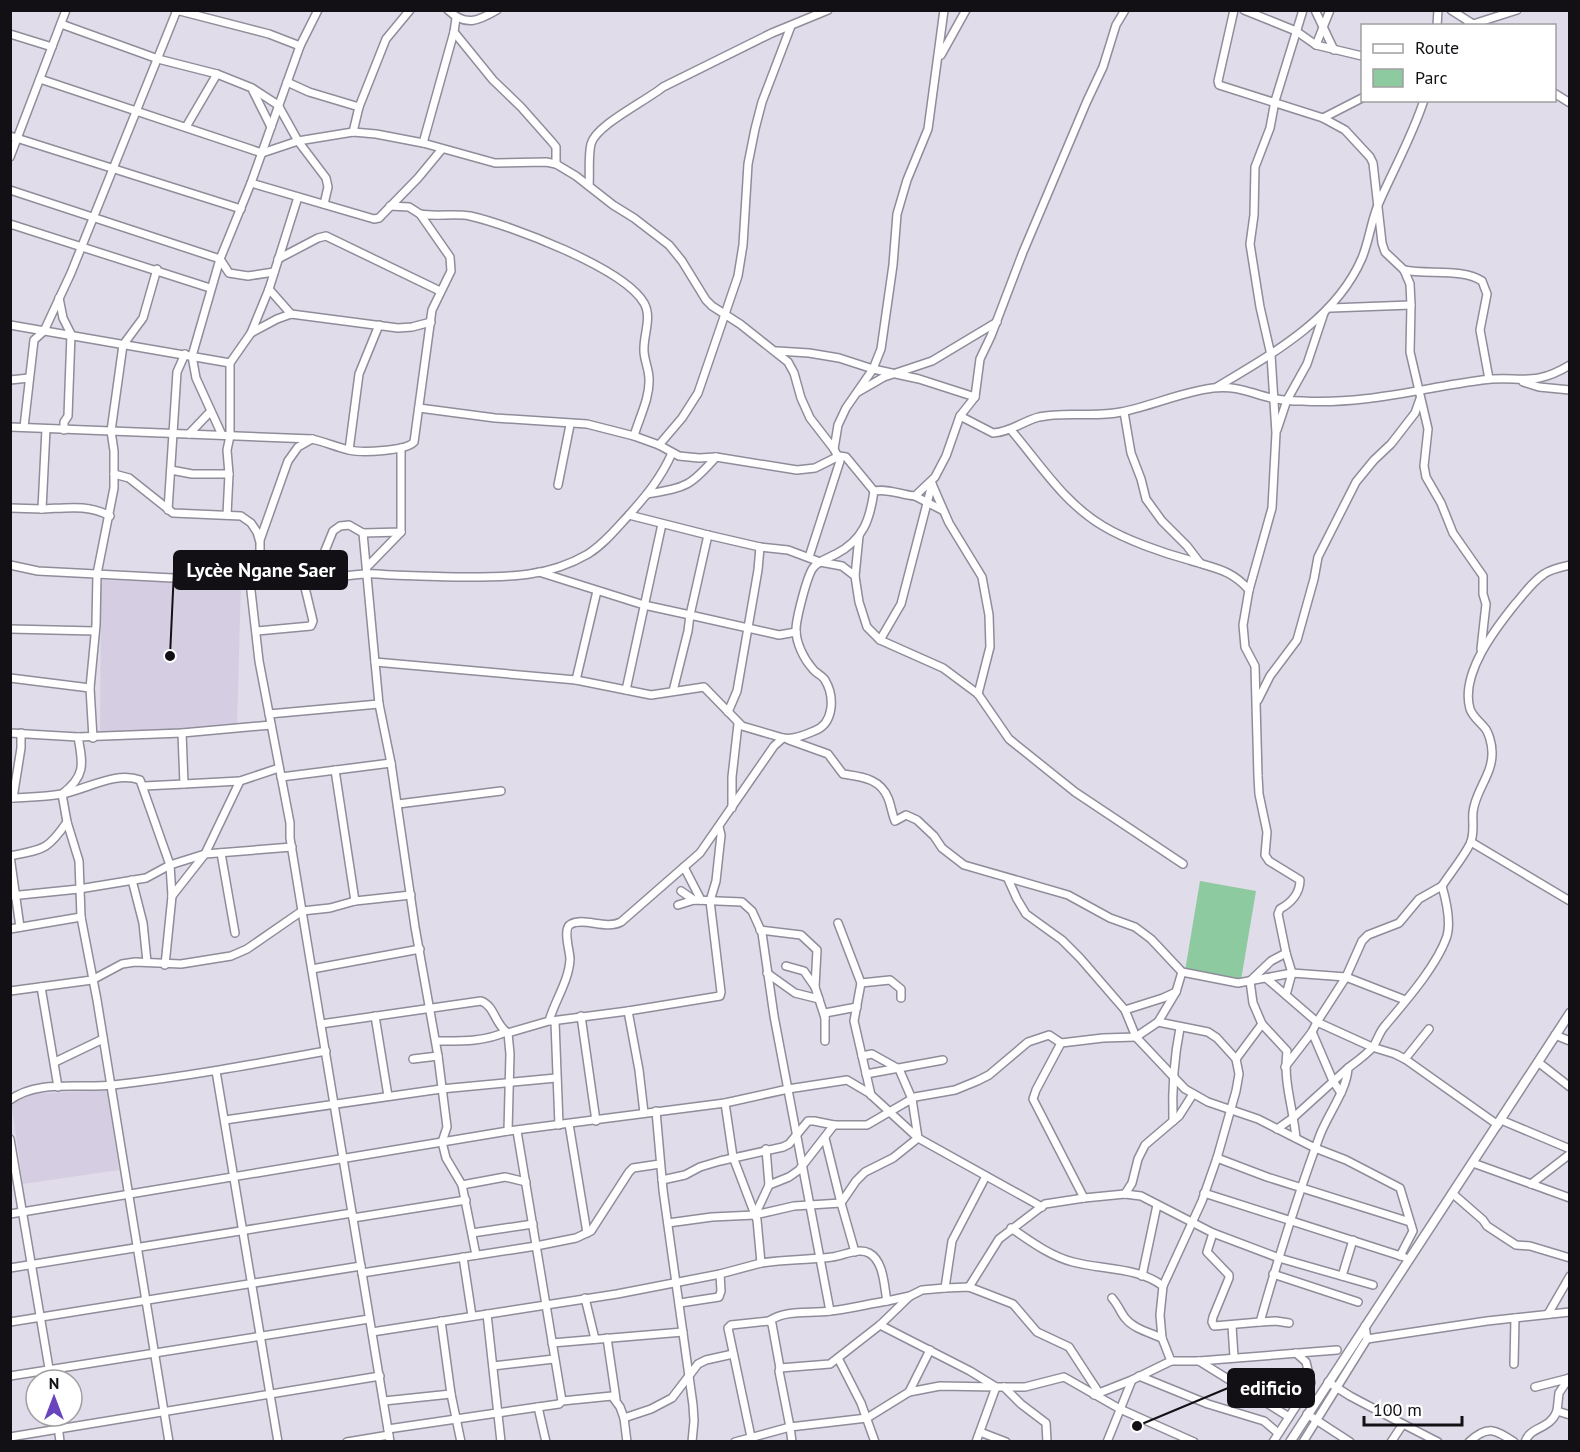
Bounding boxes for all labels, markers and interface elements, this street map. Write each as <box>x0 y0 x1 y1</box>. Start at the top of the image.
legend <box>1361 24 1556 102</box>
text: Route <box>1415 36 1459 59</box>
text: Parc <box>1415 66 1448 89</box>
callout: Lycèe Ngane Saer <box>174 551 347 589</box>
text: Lycèe Ngane Saer <box>186 557 336 583</box>
north arrow <box>24 1368 84 1428</box>
callout: edificio <box>1228 1369 1314 1407</box>
text: N <box>49 1373 59 1393</box>
text: edificio <box>1240 1375 1302 1401</box>
scale bar <box>1364 1389 1462 1427</box>
text: 100 m <box>1373 1398 1422 1421</box>

